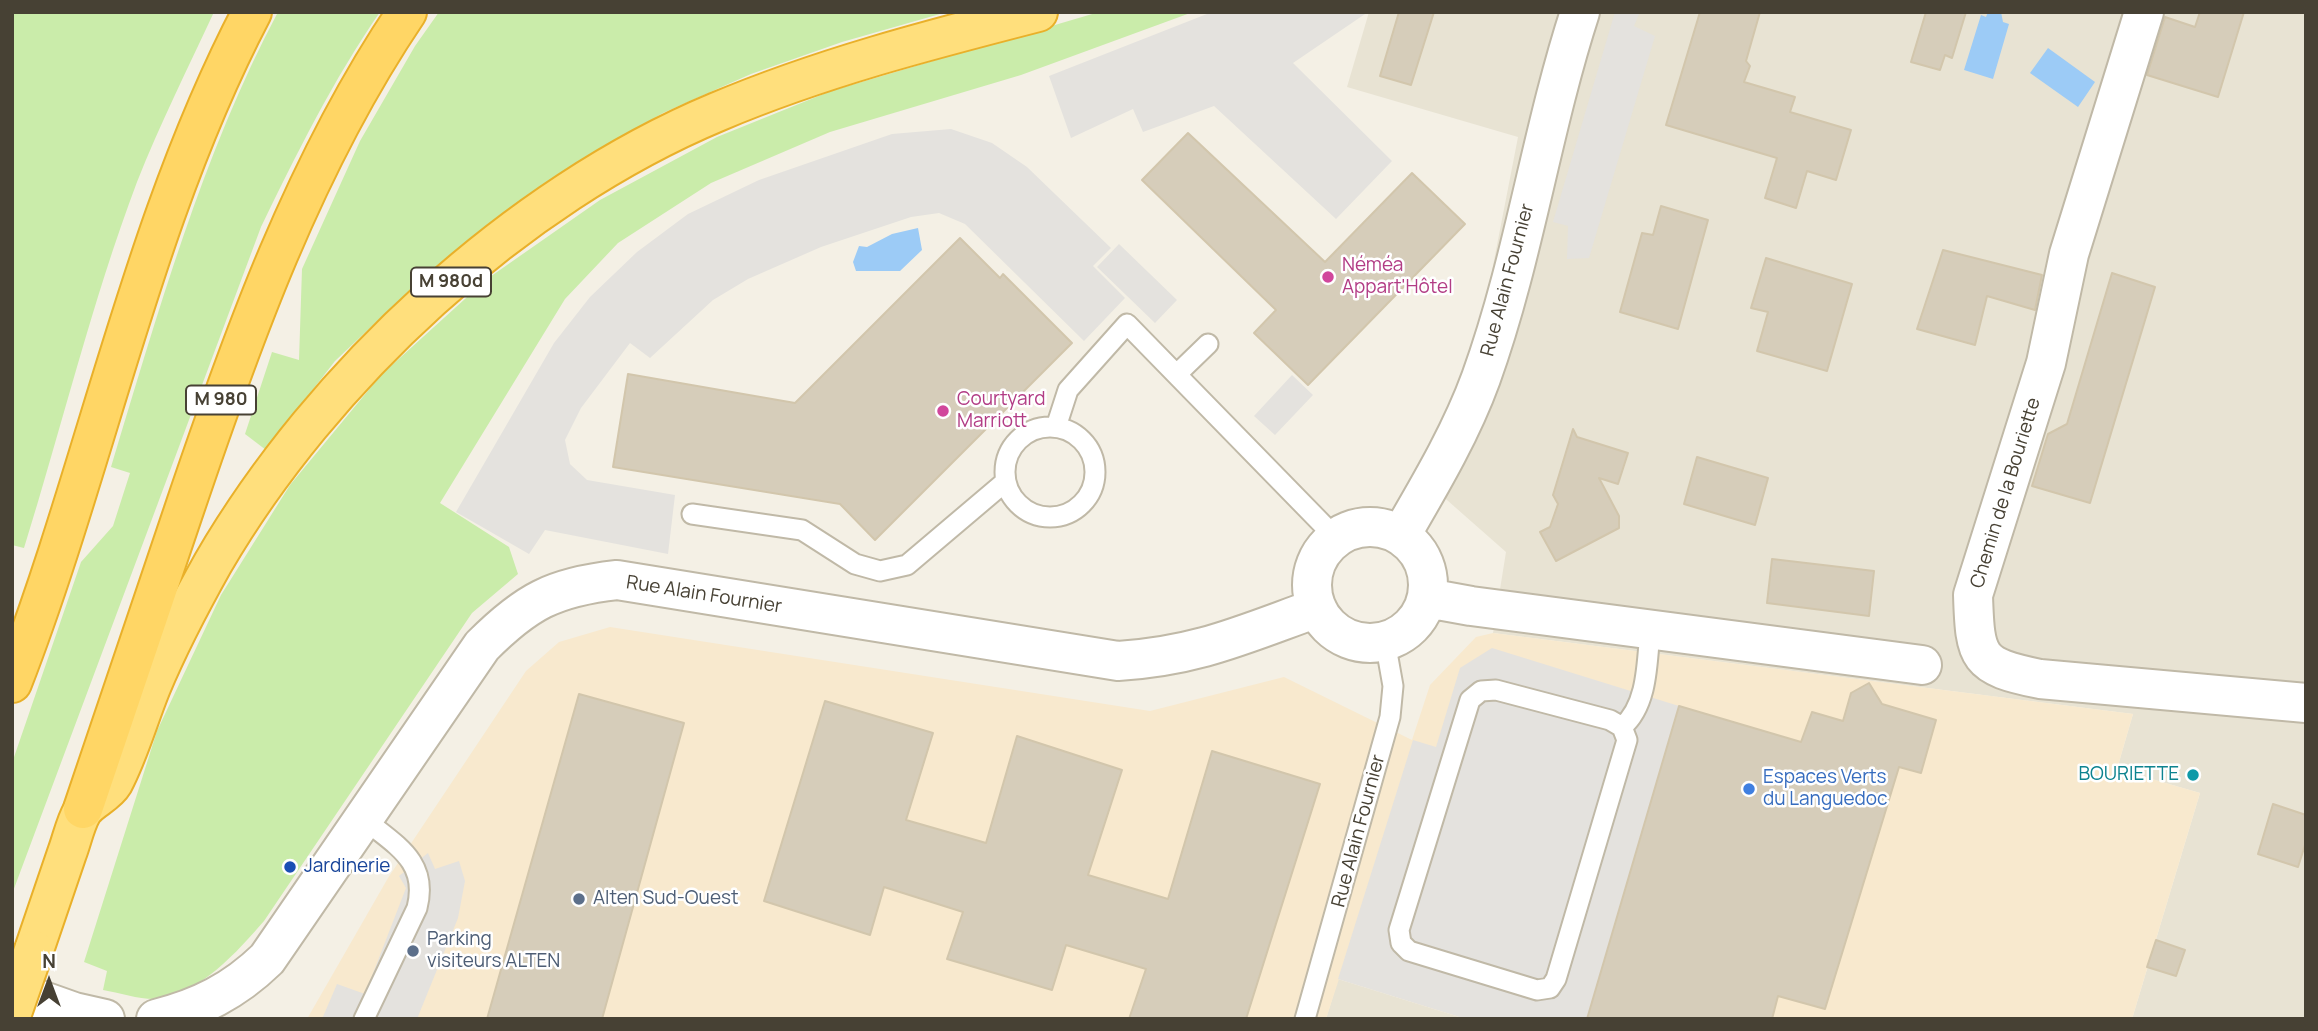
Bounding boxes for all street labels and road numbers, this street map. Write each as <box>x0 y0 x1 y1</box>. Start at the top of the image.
street label: Rue Alain Fournier <box>1477 201 1539 359</box>
road number: M 980d <box>411 268 491 296</box>
road number: M 980 <box>186 386 256 414</box>
street label: Chemin de la Bouriette <box>1966 395 2046 591</box>
street label: Rue Alain Fournier <box>625 571 783 619</box>
street label: Rue Alain Fournier <box>1328 752 1390 910</box>

